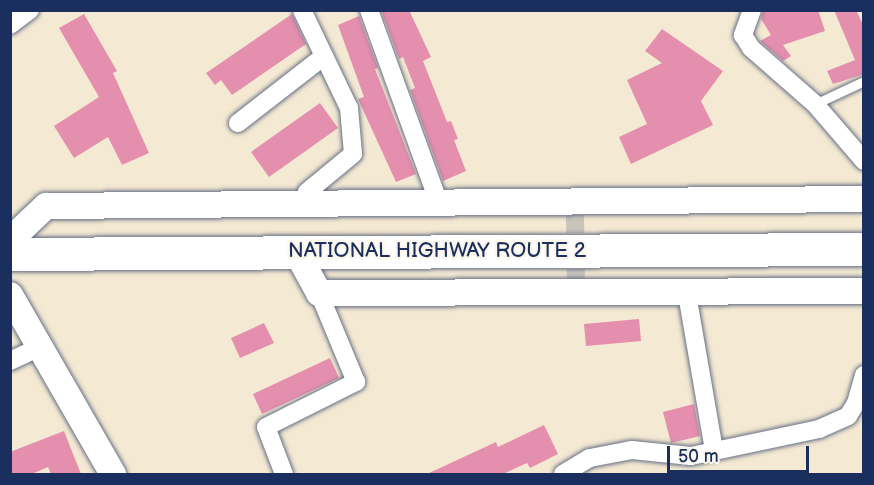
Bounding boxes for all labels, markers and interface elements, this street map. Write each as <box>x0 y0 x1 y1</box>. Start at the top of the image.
street label: NATIONAL HIGHWAY ROUTE 2 <box>288 238 586 264</box>
scale bar <box>670 434 812 472</box>
text: 50 m <box>678 446 719 467</box>

